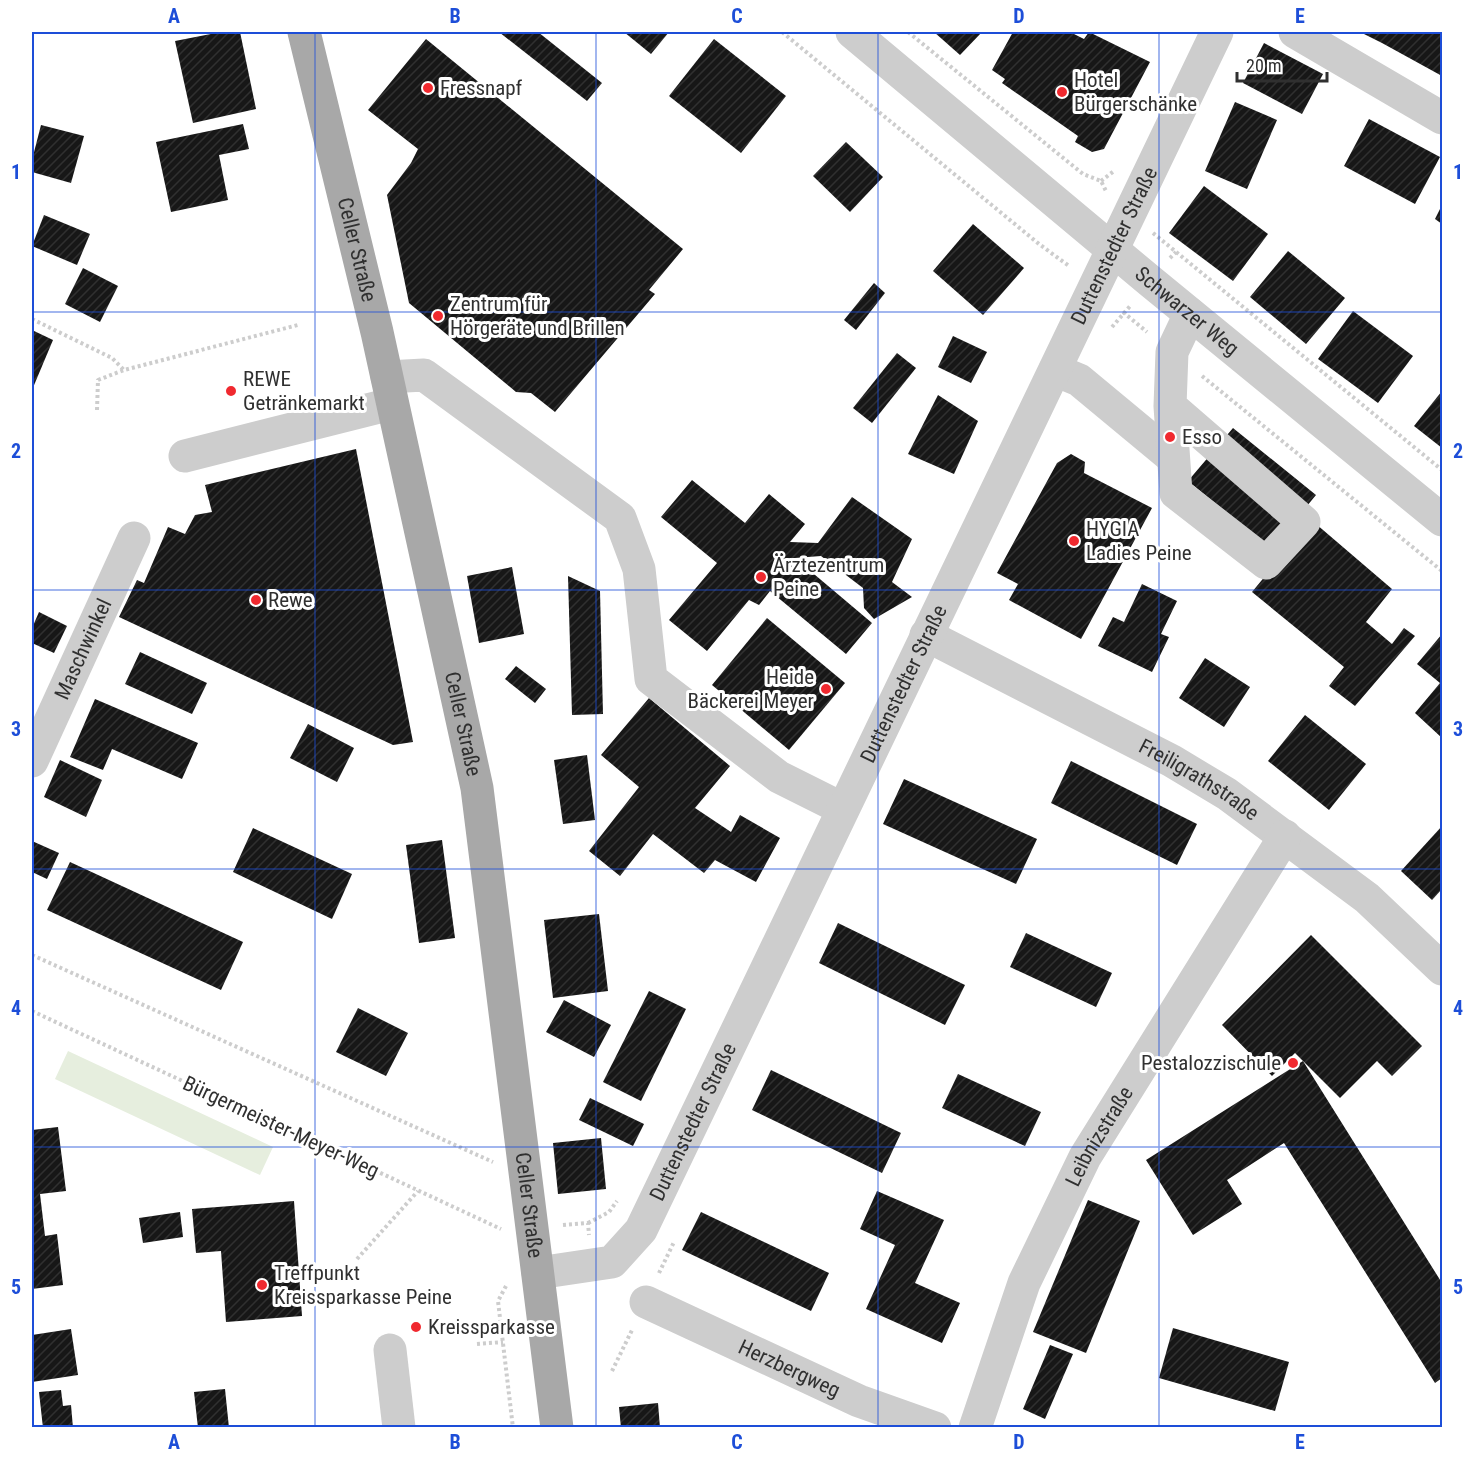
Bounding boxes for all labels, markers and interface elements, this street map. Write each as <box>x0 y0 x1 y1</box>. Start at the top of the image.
text: A <box>168 4 180 28</box>
text: B <box>449 4 461 28</box>
text: C <box>731 4 743 28</box>
text: D <box>1013 4 1025 28</box>
text: E <box>1295 4 1305 28</box>
scale bar <box>1237 45 1327 83</box>
text: 20 m <box>1246 55 1281 76</box>
place label: Hotel Bürgerschänke <box>1074 68 1197 116</box>
place label: Fressnapf <box>440 76 523 100</box>
marker: Fressnapf <box>421 81 435 95</box>
marker: Hotel Bürgerschänke <box>1055 85 1069 99</box>
text: 1 <box>11 160 21 184</box>
text: 1 <box>1453 160 1463 184</box>
street label: Duttenstedter Straße <box>1066 163 1162 329</box>
street label: Celler Straße <box>333 195 381 304</box>
street label: Schwarzer Weg <box>1130 262 1244 361</box>
place label: Zentrum für Hörgeräte und Brillen <box>450 292 625 340</box>
marker: Zentrum für Hörgeräte und Brillen <box>431 309 445 323</box>
place label: REWE Getränkemarkt <box>243 367 365 415</box>
marker: REWE Getränkemarkt <box>224 384 238 398</box>
place label: Esso <box>1182 425 1222 449</box>
marker: Esso <box>1163 430 1177 444</box>
text: 2 <box>11 439 21 463</box>
text: 2 <box>1453 439 1463 463</box>
place label: HYGIA Ladies Peine <box>1086 517 1192 565</box>
marker: HYGIA Ladies Peine <box>1067 534 1081 548</box>
place label: Ärztezentrum Peine <box>773 553 884 601</box>
marker: Ärztezentrum Peine <box>754 570 768 584</box>
place label: Rewe <box>268 588 313 612</box>
marker: Rewe <box>249 593 263 607</box>
street label: Maschwinkel <box>50 595 117 703</box>
street label: Duttenstedter Straße <box>856 601 952 767</box>
place label: Heide Bäckerei Meyer <box>688 665 814 713</box>
street label: Celler Straße <box>440 669 486 779</box>
marker: Heide Bäckerei Meyer <box>819 682 833 696</box>
text: 3 <box>11 717 21 741</box>
text: 3 <box>1453 717 1463 741</box>
street label: Freiligrathstraße <box>1135 734 1263 825</box>
text: 4 <box>11 996 21 1020</box>
text: 4 <box>1453 996 1463 1020</box>
street label: Duttenstedter Straße <box>645 1039 741 1205</box>
place label: Pestalozzischule <box>1141 1051 1281 1075</box>
marker: Pestalozzischule <box>1286 1056 1300 1070</box>
street label: Bürgermeister-Meyer-Weg <box>179 1071 383 1183</box>
street label: Leibnizstraße <box>1061 1082 1138 1190</box>
street label: Celler Straße <box>511 1151 548 1260</box>
place label: Treffpunkt Kreissparkasse Peine <box>274 1261 452 1309</box>
text: 5 <box>11 1275 21 1299</box>
text: 5 <box>1453 1275 1463 1299</box>
marker: Treffpunkt Kreissparkasse Peine <box>255 1278 269 1292</box>
place label: Kreissparkasse <box>428 1315 555 1339</box>
marker: Kreissparkasse <box>409 1320 423 1334</box>
street label: Herzbergweg <box>735 1335 844 1402</box>
text: A <box>168 1430 180 1454</box>
text: B <box>449 1430 461 1454</box>
text: C <box>731 1430 743 1454</box>
text: D <box>1013 1430 1025 1454</box>
text: E <box>1295 1430 1305 1454</box>

